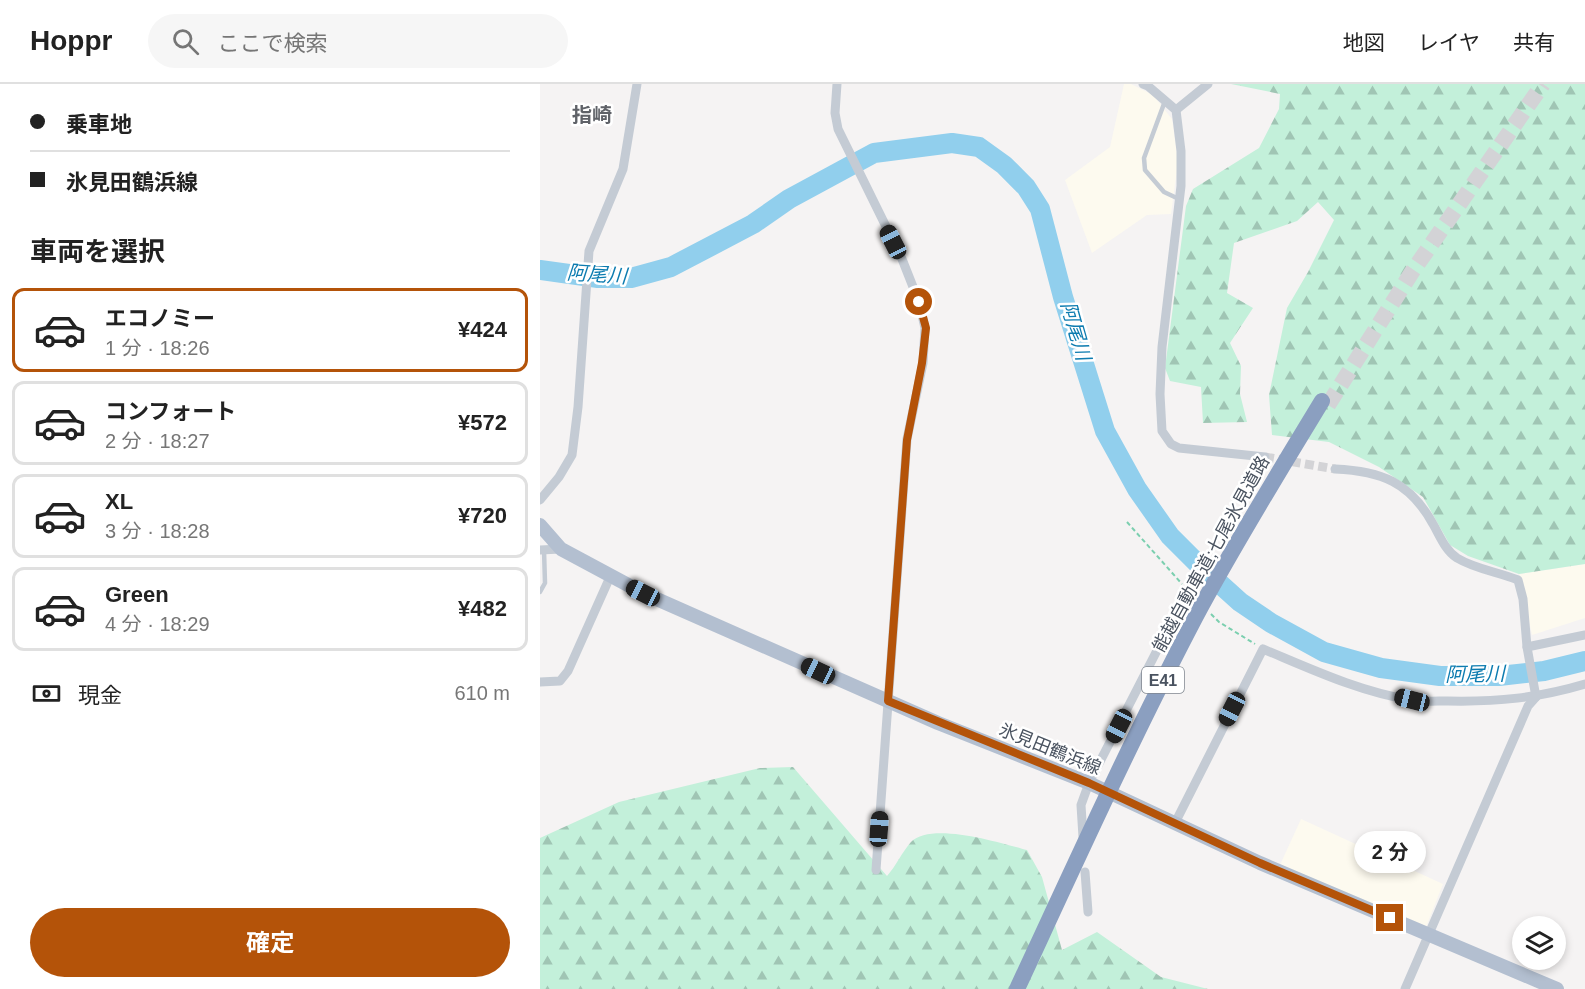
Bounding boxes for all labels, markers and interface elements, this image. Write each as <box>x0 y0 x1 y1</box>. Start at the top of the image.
search box <box>148 14 568 68</box>
text: Hoppr <box>30 25 112 56</box>
icon: search <box>169 25 202 58</box>
text: ここで検索 <box>217 31 327 56</box>
text: 地図 <box>1343 31 1385 54</box>
text: レイヤ <box>1418 31 1480 54</box>
text: 共有 <box>1513 31 1555 54</box>
district label: 指崎 <box>572 104 612 126</box>
text: 乗車地 <box>66 112 132 137</box>
text: 氷見田鶴浜線 <box>66 170 198 195</box>
car <box>877 222 909 262</box>
text: 車両を選択 <box>30 237 165 267</box>
water label: 阿尾川 <box>566 261 630 287</box>
route start <box>905 288 932 315</box>
water label: 阿尾川 <box>1057 299 1095 365</box>
icon: car <box>33 303 87 357</box>
text: エコノミー <box>105 306 215 331</box>
text: ¥424 <box>458 317 507 342</box>
text: 1 分 · 18:26 <box>105 337 210 359</box>
icon: car <box>33 396 87 450</box>
text: コンフォート <box>105 399 236 424</box>
text: ¥572 <box>458 410 507 435</box>
text: 2 分 · 18:27 <box>105 430 210 452</box>
street label: 能越自動車道;七尾氷見道路 <box>1149 453 1273 655</box>
icon: car <box>33 489 87 543</box>
text: XL <box>105 489 133 514</box>
text: ¥720 <box>458 503 507 528</box>
text: 3 分 · 18:28 <box>105 520 210 542</box>
car <box>623 577 663 609</box>
icon: car <box>33 582 87 636</box>
text: Green <box>105 582 169 607</box>
text: ¥482 <box>458 596 507 621</box>
text: 4 分 · 18:29 <box>105 613 210 635</box>
car <box>798 655 838 687</box>
water label: 阿尾川 <box>1445 662 1507 686</box>
road number: E41 <box>1142 667 1184 693</box>
icon: cash <box>30 677 63 710</box>
text: 610 m <box>454 682 510 704</box>
text: 現金 <box>78 683 122 708</box>
car <box>1392 687 1432 713</box>
car <box>1216 689 1248 729</box>
car <box>1103 706 1135 746</box>
street label: 氷見田鶴浜線 <box>996 719 1104 779</box>
car <box>869 810 889 848</box>
callout: 2 分 <box>1354 831 1426 873</box>
text: 2 分 <box>1372 841 1408 863</box>
route end <box>1376 904 1403 931</box>
button: 確定 <box>30 908 510 977</box>
map controls <box>1512 916 1566 970</box>
button: layers <box>1512 916 1566 970</box>

